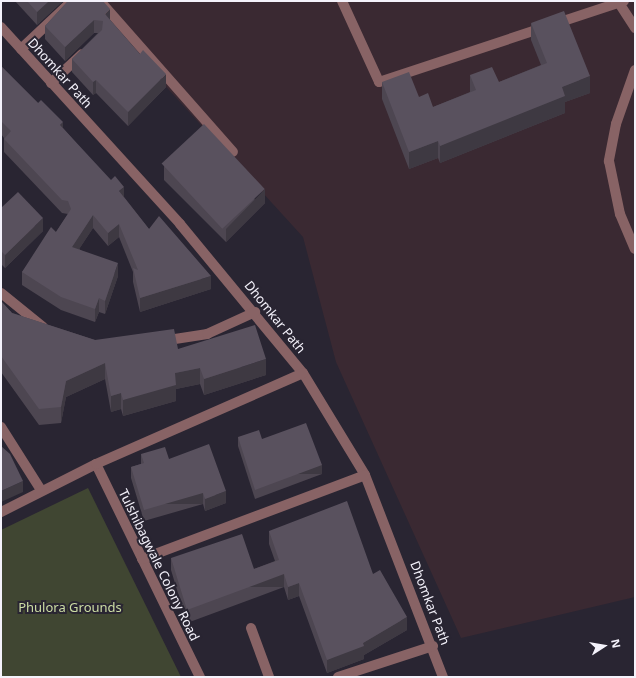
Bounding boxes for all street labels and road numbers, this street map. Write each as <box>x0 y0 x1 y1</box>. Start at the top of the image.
street label: Dhomkar Path <box>25 35 95 111</box>
street label: Dhomkar Path <box>241 278 309 356</box>
street label: Tulshibagwale Colony Road <box>115 487 203 643</box>
street label: Dhomkar Path <box>407 559 453 647</box>

